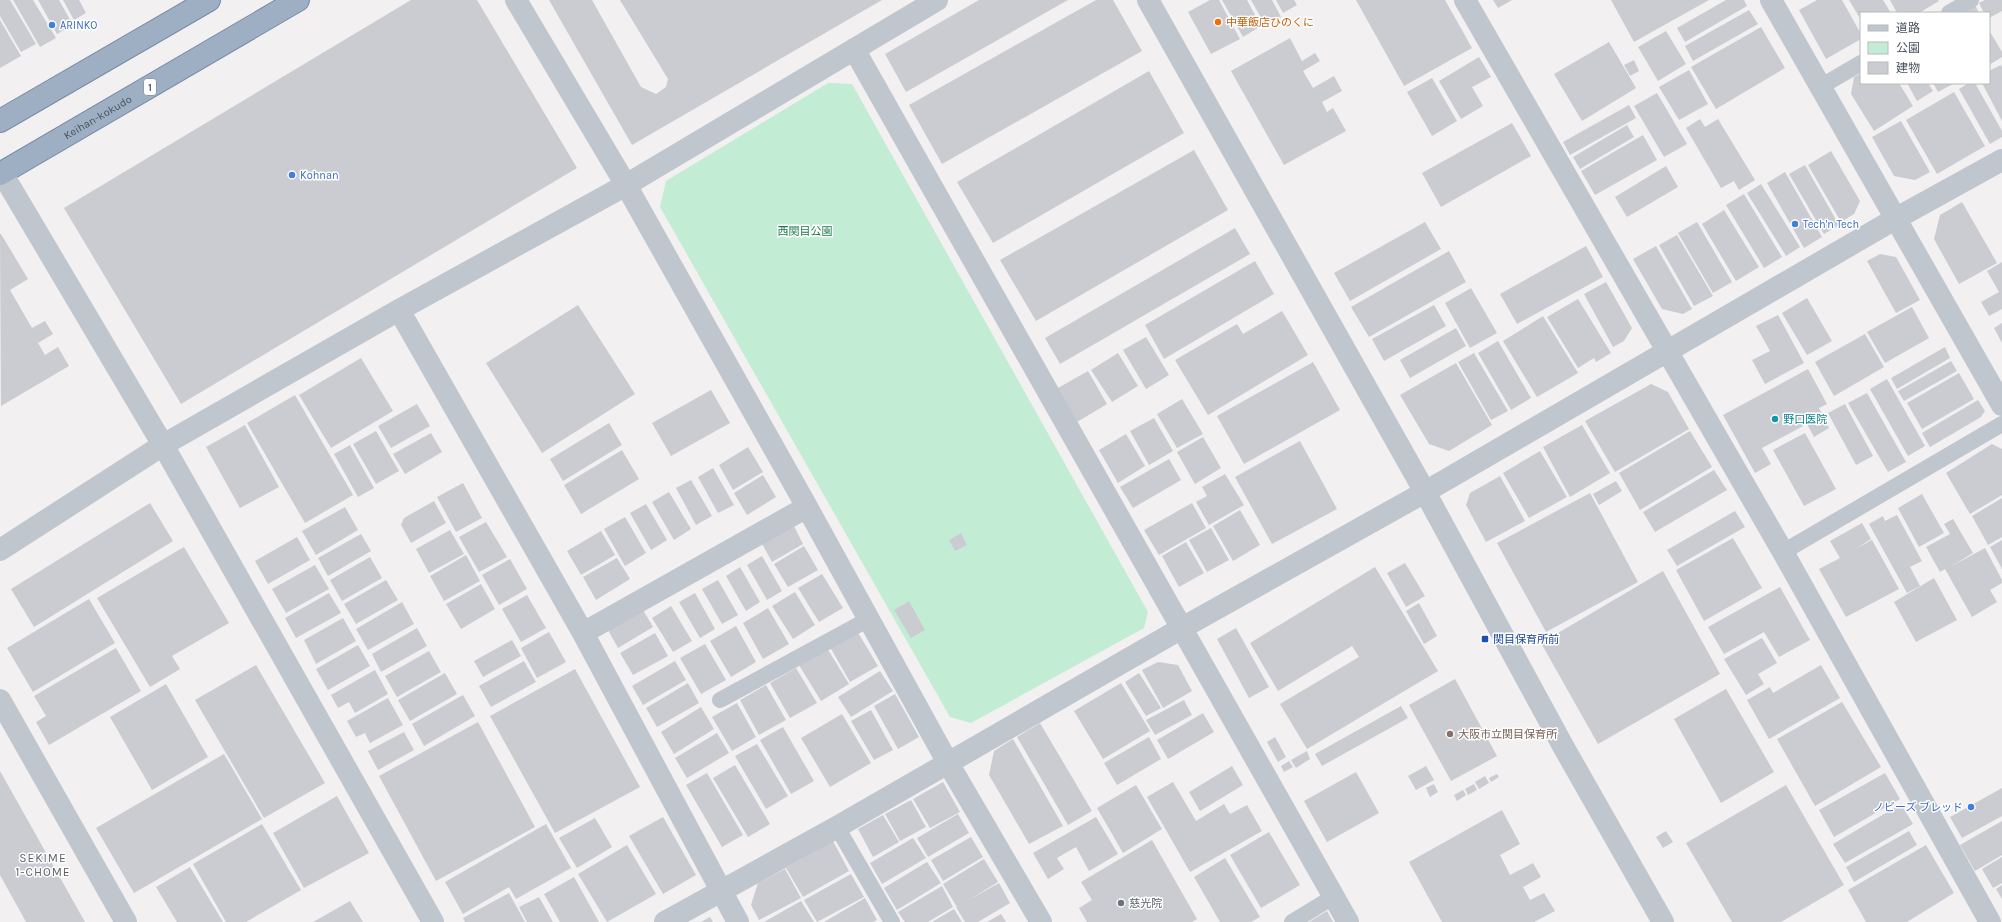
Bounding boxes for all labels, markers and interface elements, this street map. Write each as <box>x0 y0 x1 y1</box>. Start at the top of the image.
legend <box>1860 12 1990 84</box>
place label: 中華飯店ひのくに <box>1226 16 1314 29</box>
marker: 中華飯店ひのくに <box>1213 17 1223 27</box>
place label: ARINKO <box>60 19 97 32</box>
marker: ARINKO <box>47 20 57 30</box>
text: 道路 <box>1896 21 1920 35</box>
text: 公園 <box>1896 41 1920 55</box>
text: 建物 <box>1896 61 1920 75</box>
road number: 1 <box>144 79 156 95</box>
street label: Keihan-kokudo <box>62 93 134 142</box>
place label: Kohnan <box>300 169 339 182</box>
marker: Kohnan <box>287 170 297 180</box>
place label: Tech'n Tech <box>1803 218 1859 231</box>
marker: Tech'n Tech <box>1790 219 1800 229</box>
park label: 西関目公園 <box>778 225 833 238</box>
place label: 野口医院 <box>1783 413 1827 426</box>
marker: 野口医院 <box>1770 414 1780 424</box>
place label: 関目保育所前 <box>1493 633 1559 646</box>
marker: 関目保育所前 <box>1480 634 1490 644</box>
place label: 大阪市立関目保育所 <box>1458 728 1558 741</box>
marker: 大阪市立関目保育所 <box>1445 729 1455 739</box>
place label: ノビーズ ブレッド <box>1873 801 1963 814</box>
marker: ノビーズ ブレッド <box>1966 802 1976 812</box>
district label: SEKIME 1-CHOME <box>15 851 71 879</box>
place label: 慈光院 <box>1129 897 1162 910</box>
marker: 慈光院 <box>1116 898 1126 908</box>

